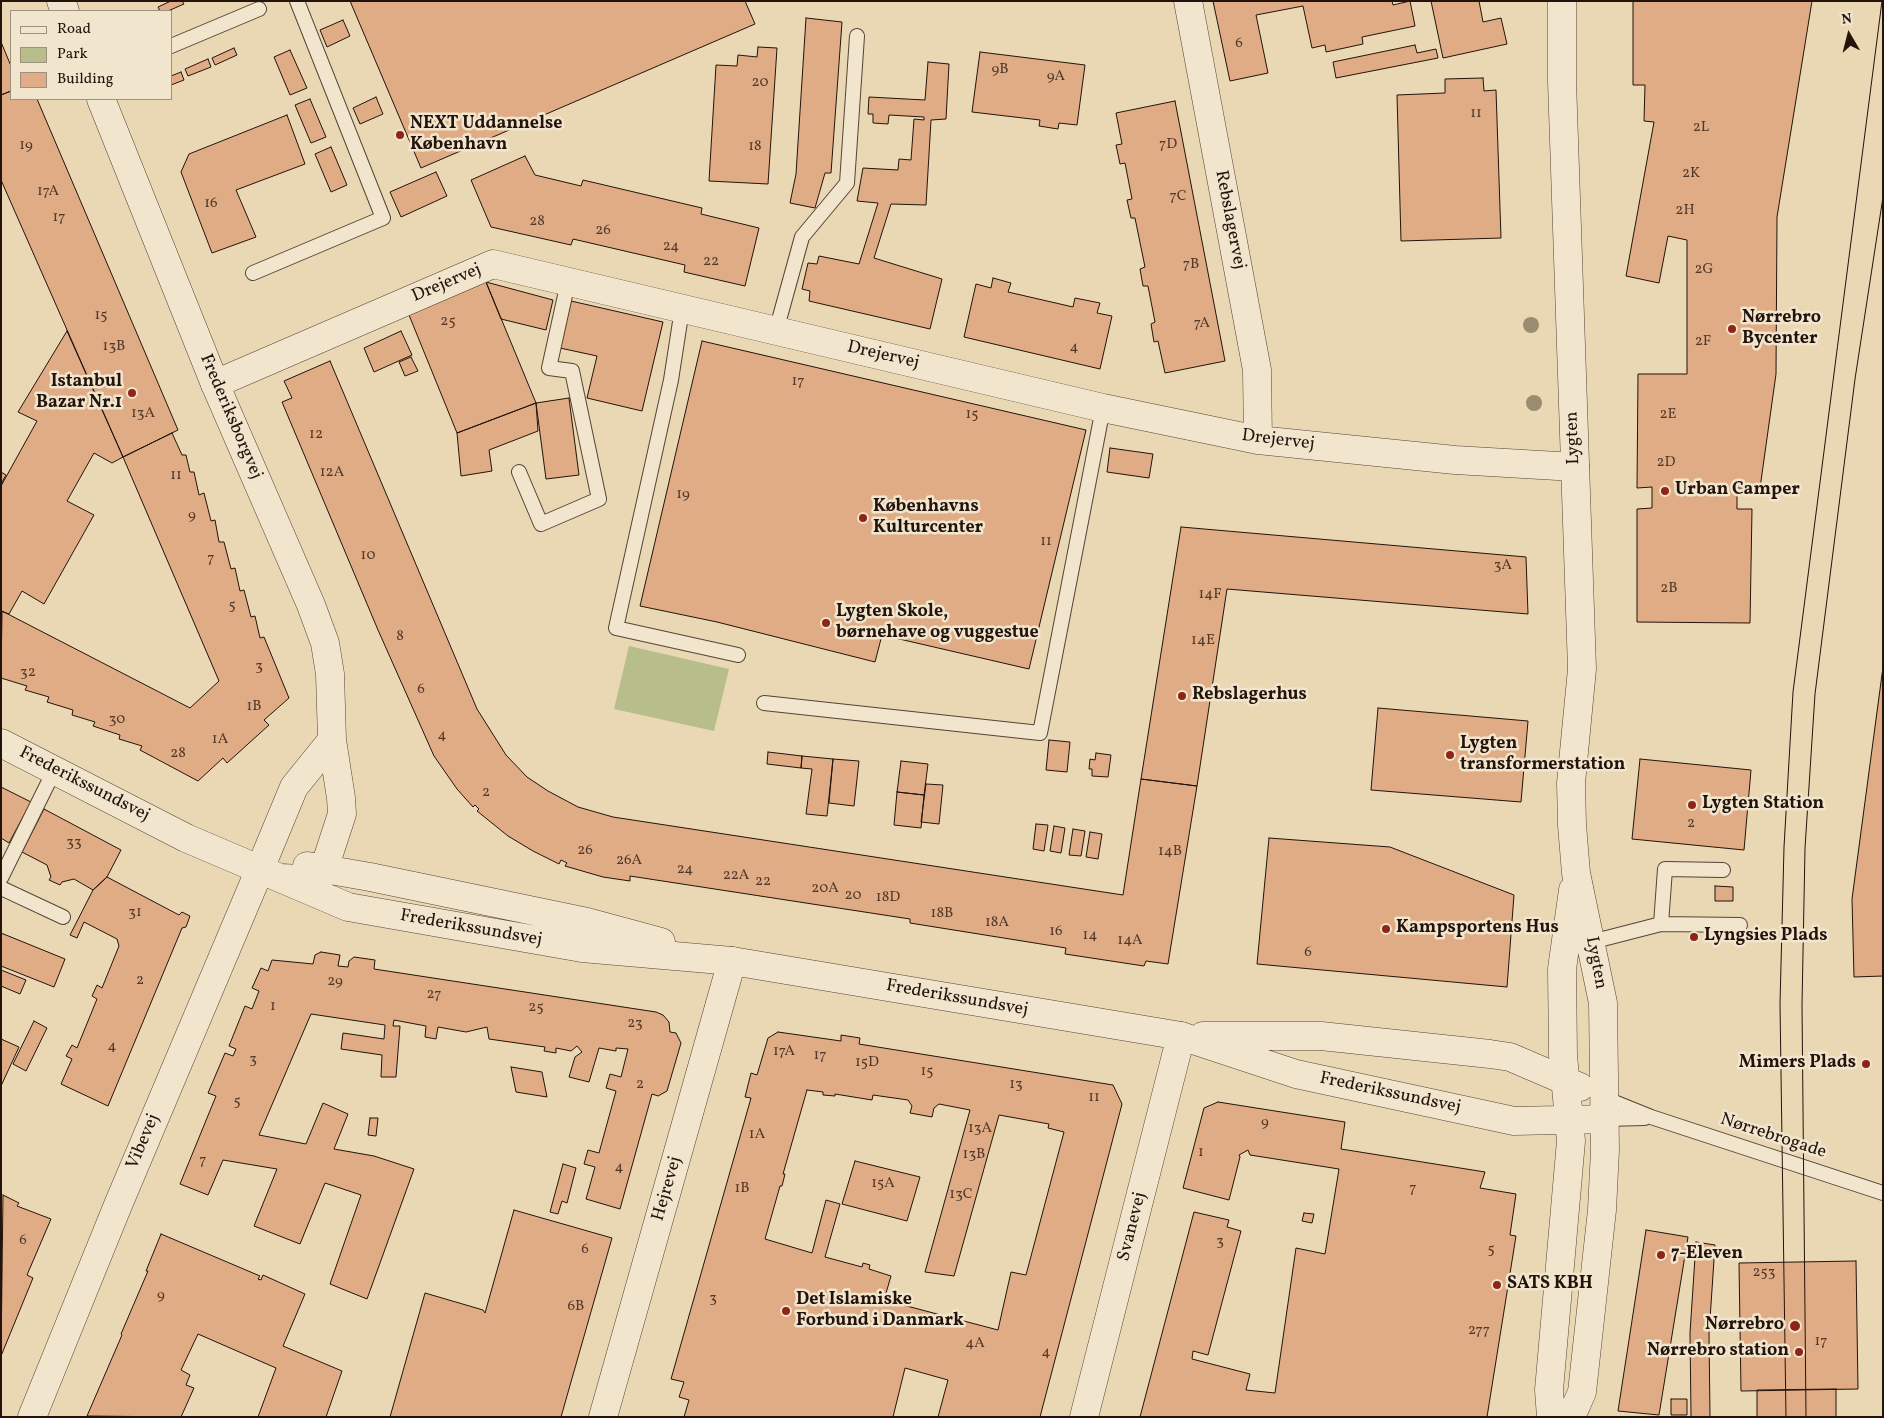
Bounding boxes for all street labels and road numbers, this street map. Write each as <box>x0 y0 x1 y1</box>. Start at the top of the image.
street label: Rebslagervej <box>1209 169 1249 271</box>
street label: Drejervej <box>409 260 485 308</box>
street label: Drejervej <box>845 337 921 375</box>
street label: Frederiksborgvej <box>194 351 266 483</box>
street label: Lygten <box>1562 411 1586 465</box>
street label: Drejervej <box>1240 426 1316 456</box>
street label: Frederikssundsvej <box>15 743 153 827</box>
street label: Frederikssundsvej <box>398 906 544 952</box>
street label: Lygten <box>1579 935 1611 991</box>
street label: Frederikssundsvej <box>884 976 1030 1022</box>
street label: Frederikssundsvej <box>1317 1068 1463 1120</box>
street label: Nørrebrogade <box>1717 1110 1829 1164</box>
street label: Vibevej <box>123 1111 165 1173</box>
street label: Hejrevej <box>649 1154 687 1224</box>
street label: Svanevej <box>1114 1190 1152 1264</box>

